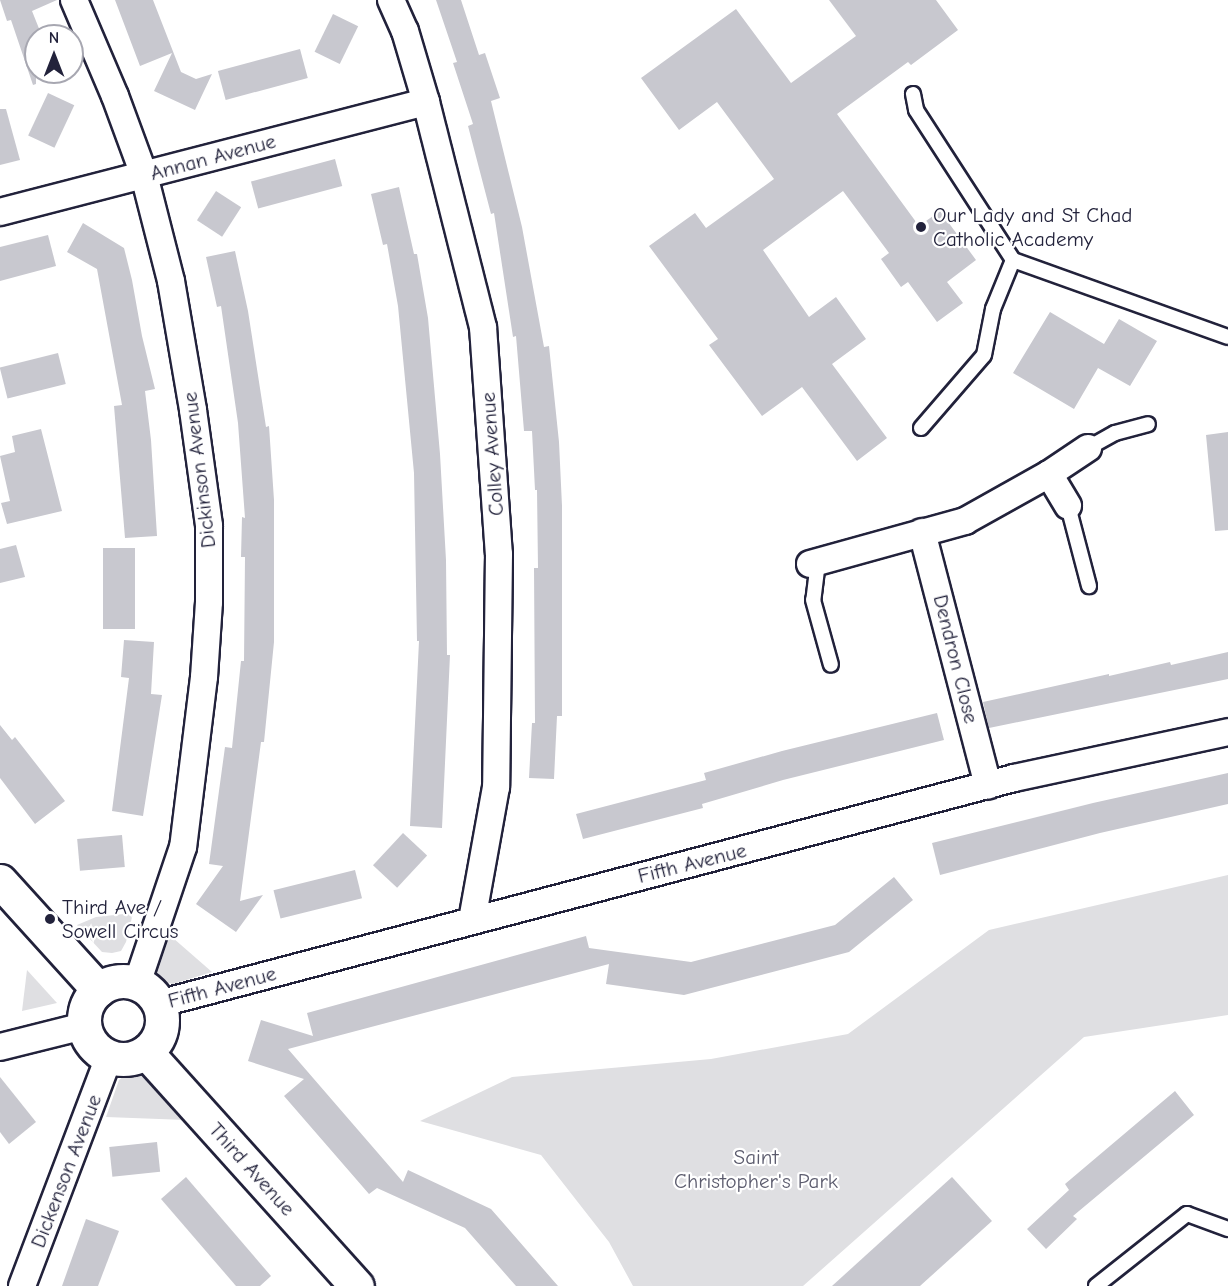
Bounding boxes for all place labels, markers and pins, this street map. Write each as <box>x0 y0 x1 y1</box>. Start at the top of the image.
place label: Our Lady and St Chad Catholic Academy <box>933 202 1132 252</box>
marker: Our Lady and St Chad Catholic Academy <box>914 220 928 234</box>
place label: Third Ave / Sowell Circus <box>62 894 178 944</box>
marker: Third Ave / Sowell Circus <box>43 912 57 926</box>

